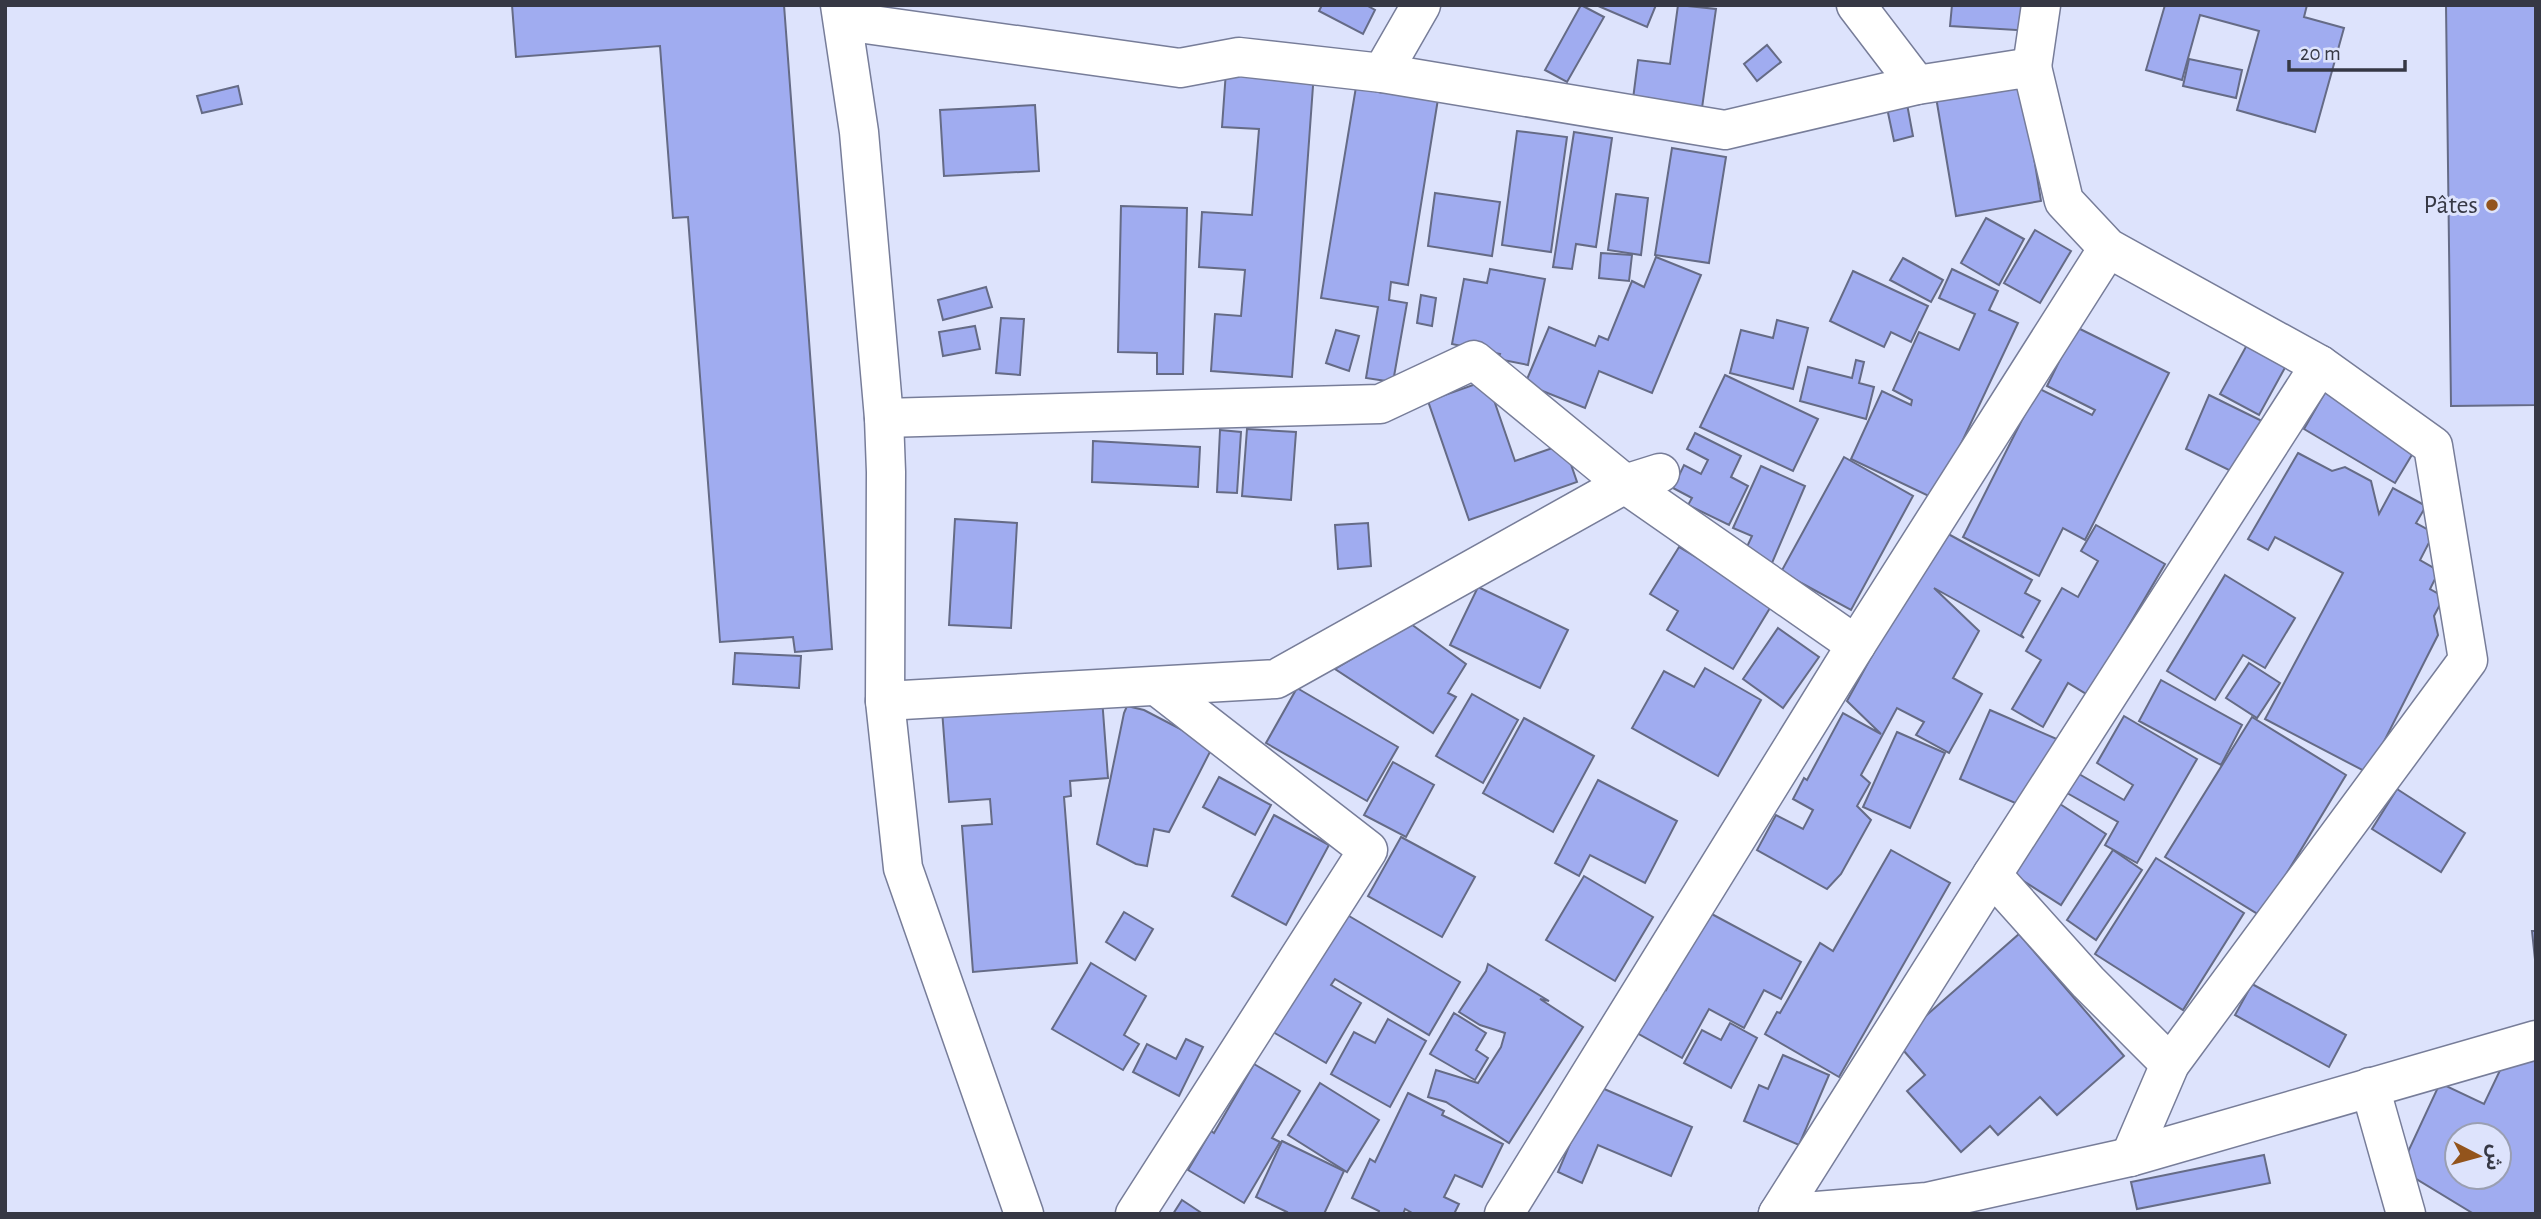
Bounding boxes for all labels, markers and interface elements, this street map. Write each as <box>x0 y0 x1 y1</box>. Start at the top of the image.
scale bar <box>2289 28 2404 72</box>
text: 20 m <box>2300 43 2341 64</box>
place label: Pâtes <box>2424 192 2478 218</box>
marker: Pâtes <box>2484 197 2500 213</box>
north arrow <box>2443 1121 2513 1191</box>
text: ش <box>2483 1144 2504 1172</box>

